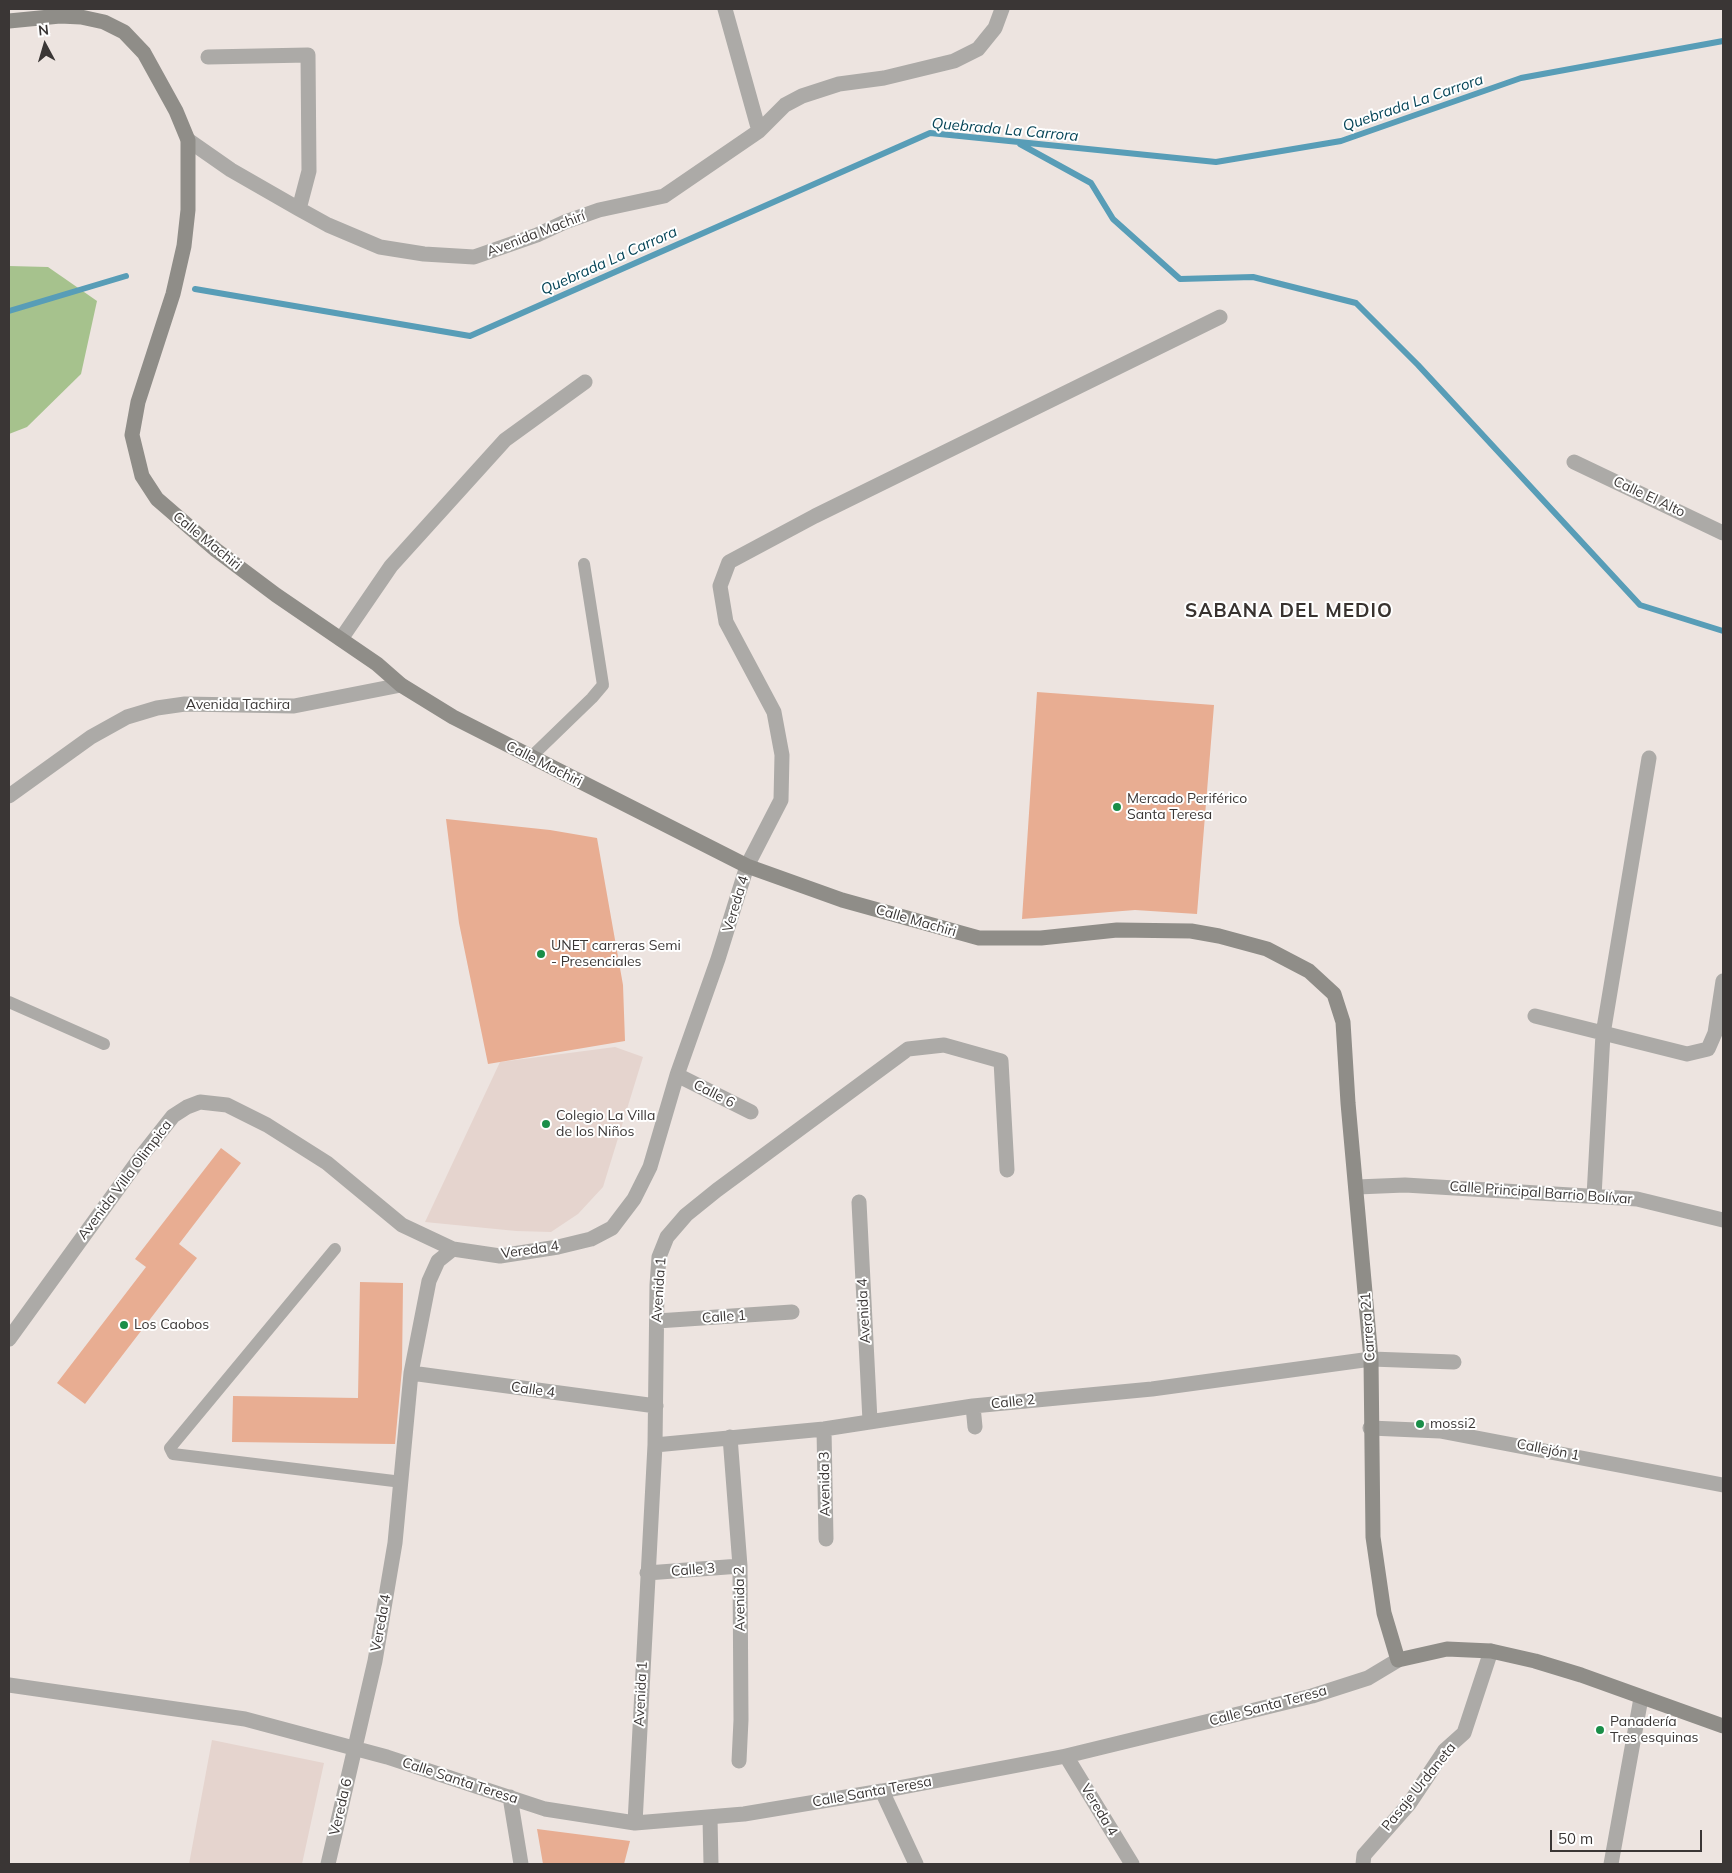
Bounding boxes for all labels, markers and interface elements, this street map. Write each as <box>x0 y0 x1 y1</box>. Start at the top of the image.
north arrow <box>20 20 70 70</box>
text: N <box>37 21 50 40</box>
water label: Quebrada La Carrora <box>1340 70 1486 136</box>
water label: Quebrada La Carrora <box>931 115 1079 145</box>
street label: Avenida Machirí <box>484 207 588 261</box>
water label: Quebrada La Carrora <box>538 223 680 299</box>
street label: Calle El Alto <box>1610 473 1688 521</box>
street label: Calle Machiri <box>169 508 245 574</box>
district label: SABANA DEL MEDIO <box>1183 600 1395 622</box>
street label: Avenida Tachira <box>186 697 290 713</box>
street label: Calle Machiri <box>503 738 585 790</box>
place label: Mercado Periférico Santa Teresa <box>1127 791 1247 824</box>
marker: Mercado Periférico Santa Teresa <box>1111 801 1123 813</box>
street label: Vereda 4 <box>719 874 753 934</box>
street label: Calle Machiri <box>874 901 958 941</box>
place label: UNET carreras Semi - Presenciales <box>551 938 681 970</box>
marker: UNET carreras Semi - Presenciales <box>535 948 547 960</box>
street label: Calle 6 <box>691 1077 737 1111</box>
place label: Colegio La Villa de los Niños <box>556 1108 655 1140</box>
street label: Avenida Villa Olimpica <box>75 1117 175 1243</box>
marker: Colegio La Villa de los Niños <box>540 1118 552 1130</box>
street label: Calle Principal Barrio Bolívar <box>1449 1178 1633 1208</box>
street label: Vereda 4 <box>500 1238 560 1262</box>
street label: Avenida 1 <box>648 1257 670 1323</box>
street label: Avenida 4 <box>854 1278 874 1344</box>
street label: Carrera 21 <box>1357 1292 1379 1362</box>
street label: Calle 1 <box>701 1307 747 1327</box>
place label: Los Caobos <box>134 1317 209 1333</box>
marker: Los Caobos <box>118 1319 130 1331</box>
street label: Calle 4 <box>510 1379 556 1401</box>
street label: Calle 2 <box>990 1391 1036 1413</box>
place label: mossi2 <box>1430 1416 1476 1432</box>
marker: mossi2 <box>1414 1418 1426 1430</box>
street label: Callejón 1 <box>1515 1436 1581 1464</box>
street label: Avenida 3 <box>816 1451 834 1517</box>
street label: Calle 3 <box>670 1560 716 1580</box>
street label: Avenida 2 <box>731 1566 749 1632</box>
street label: Vereda 4 <box>368 1593 394 1653</box>
street label: Avenida 1 <box>631 1661 651 1727</box>
street label: Calle Santa Teresa <box>1207 1682 1329 1730</box>
place label: Panadería Tres esquinas <box>1610 1714 1699 1746</box>
marker: Panadería Tres esquinas <box>1594 1724 1606 1736</box>
street label: Pasaje Urdaneta <box>1378 1740 1460 1834</box>
street label: Calle Santa Teresa <box>400 1754 520 1808</box>
street label: Calle Santa Teresa <box>811 1773 933 1811</box>
street label: Vereda 6 <box>326 1777 356 1837</box>
street label: Vereda 4 <box>1077 1781 1121 1839</box>
scale bar <box>1552 1820 1704 1852</box>
text: 50 m <box>1558 1829 1593 1848</box>

